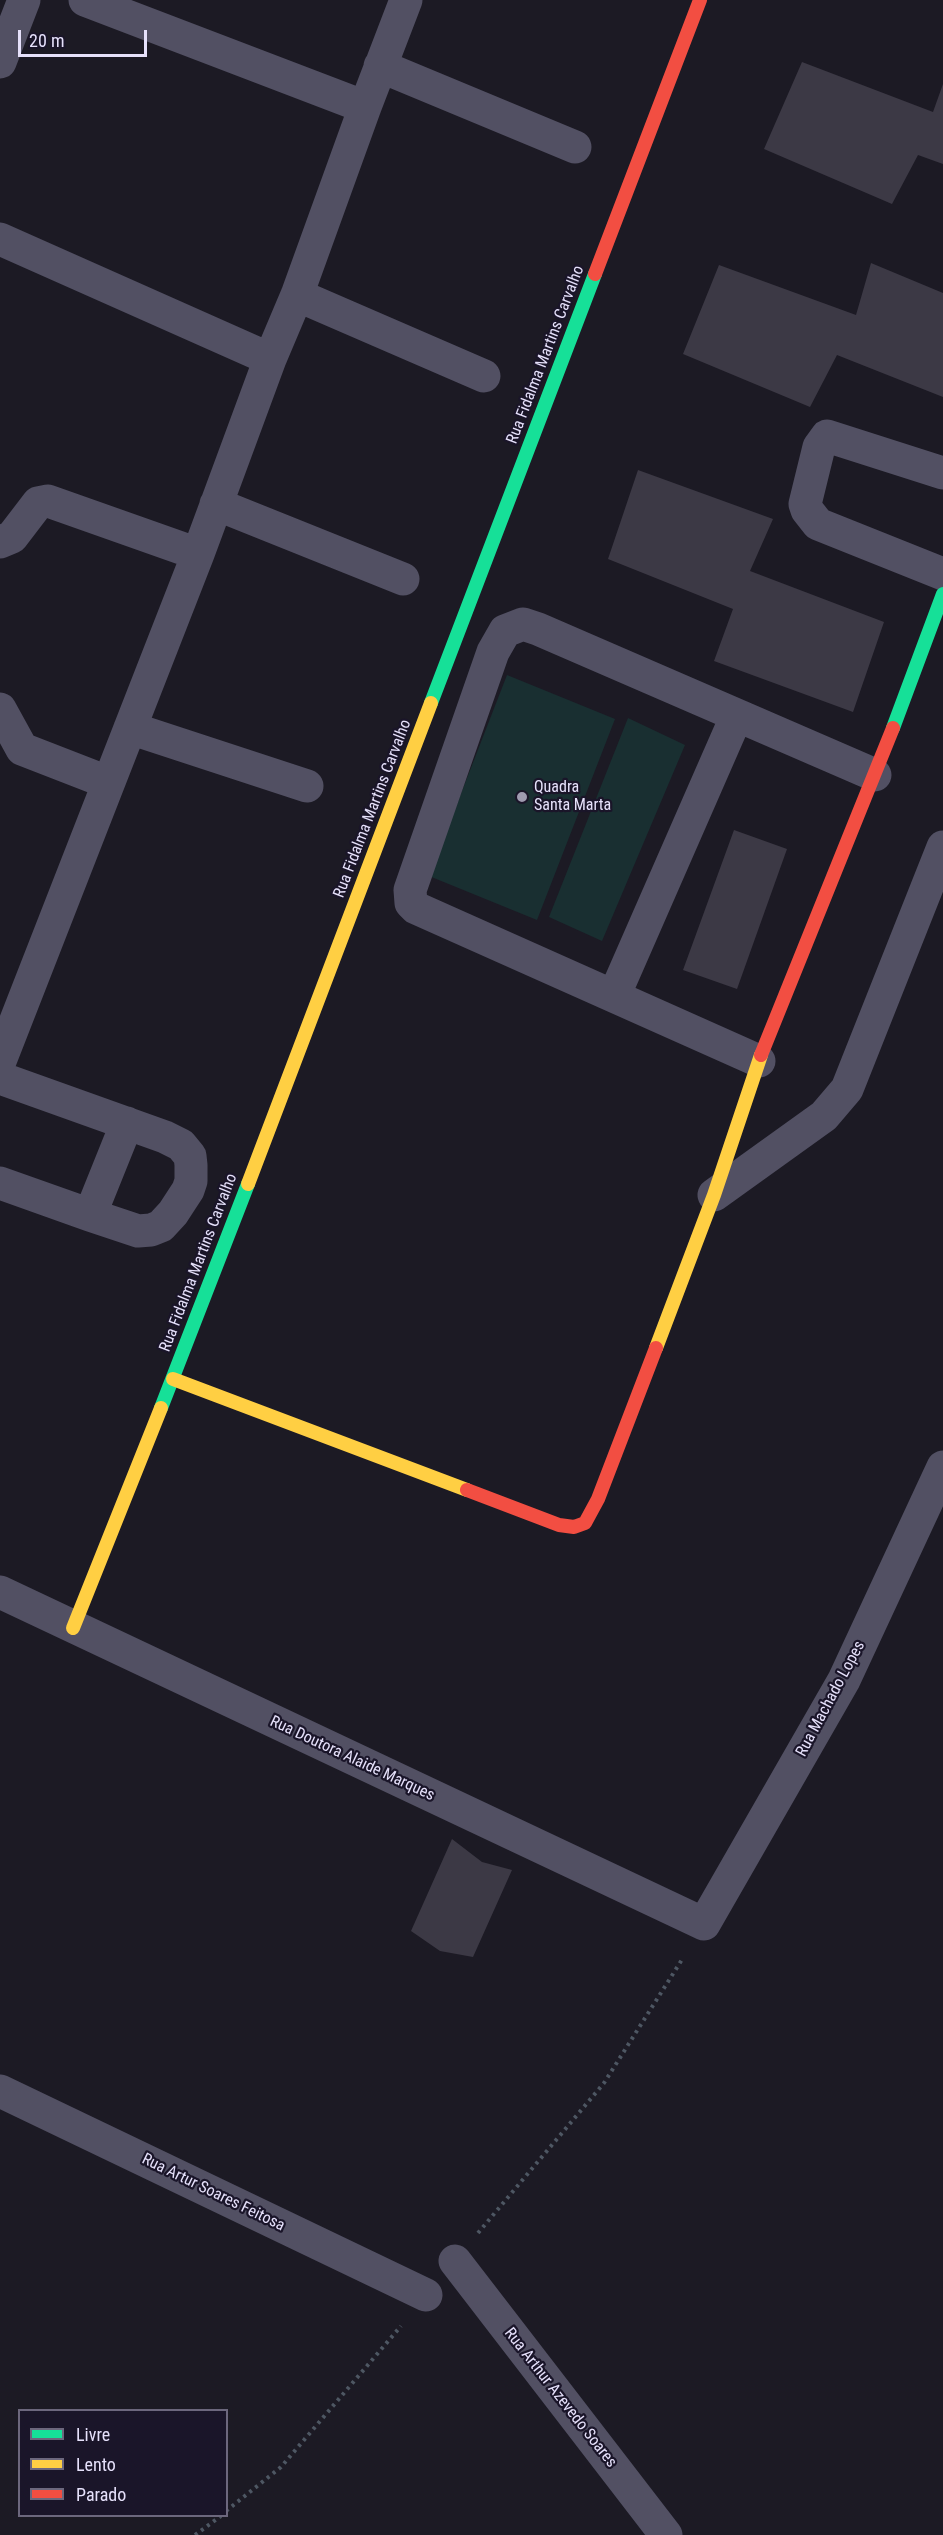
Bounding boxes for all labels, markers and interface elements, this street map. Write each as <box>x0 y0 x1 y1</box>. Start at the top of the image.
scale bar <box>21 18 150 56</box>
text: 20 m <box>29 30 64 51</box>
street label: Rua Fidalma Martins Carvalho <box>503 263 589 447</box>
street label: Rua Fidalma Martins Carvalho <box>330 717 416 901</box>
place label: Quadra Santa Marta <box>534 778 611 816</box>
marker: Quadra Santa Marta <box>515 790 529 804</box>
street label: Rua Fidalma Martins Carvalho <box>156 1171 242 1355</box>
street label: Rua Machado Lopes <box>792 1638 870 1760</box>
street label: Rua Doutora Alaide Marques <box>267 1712 437 1806</box>
street label: Rua Artur Soares Feitosa <box>138 2150 288 2236</box>
street label: Rua Arthur Azevedo Soares <box>500 2324 620 2472</box>
legend <box>18 2409 228 2517</box>
text: Livre <box>76 2424 110 2445</box>
text: Lento <box>76 2454 116 2475</box>
text: Parado <box>76 2484 126 2505</box>

